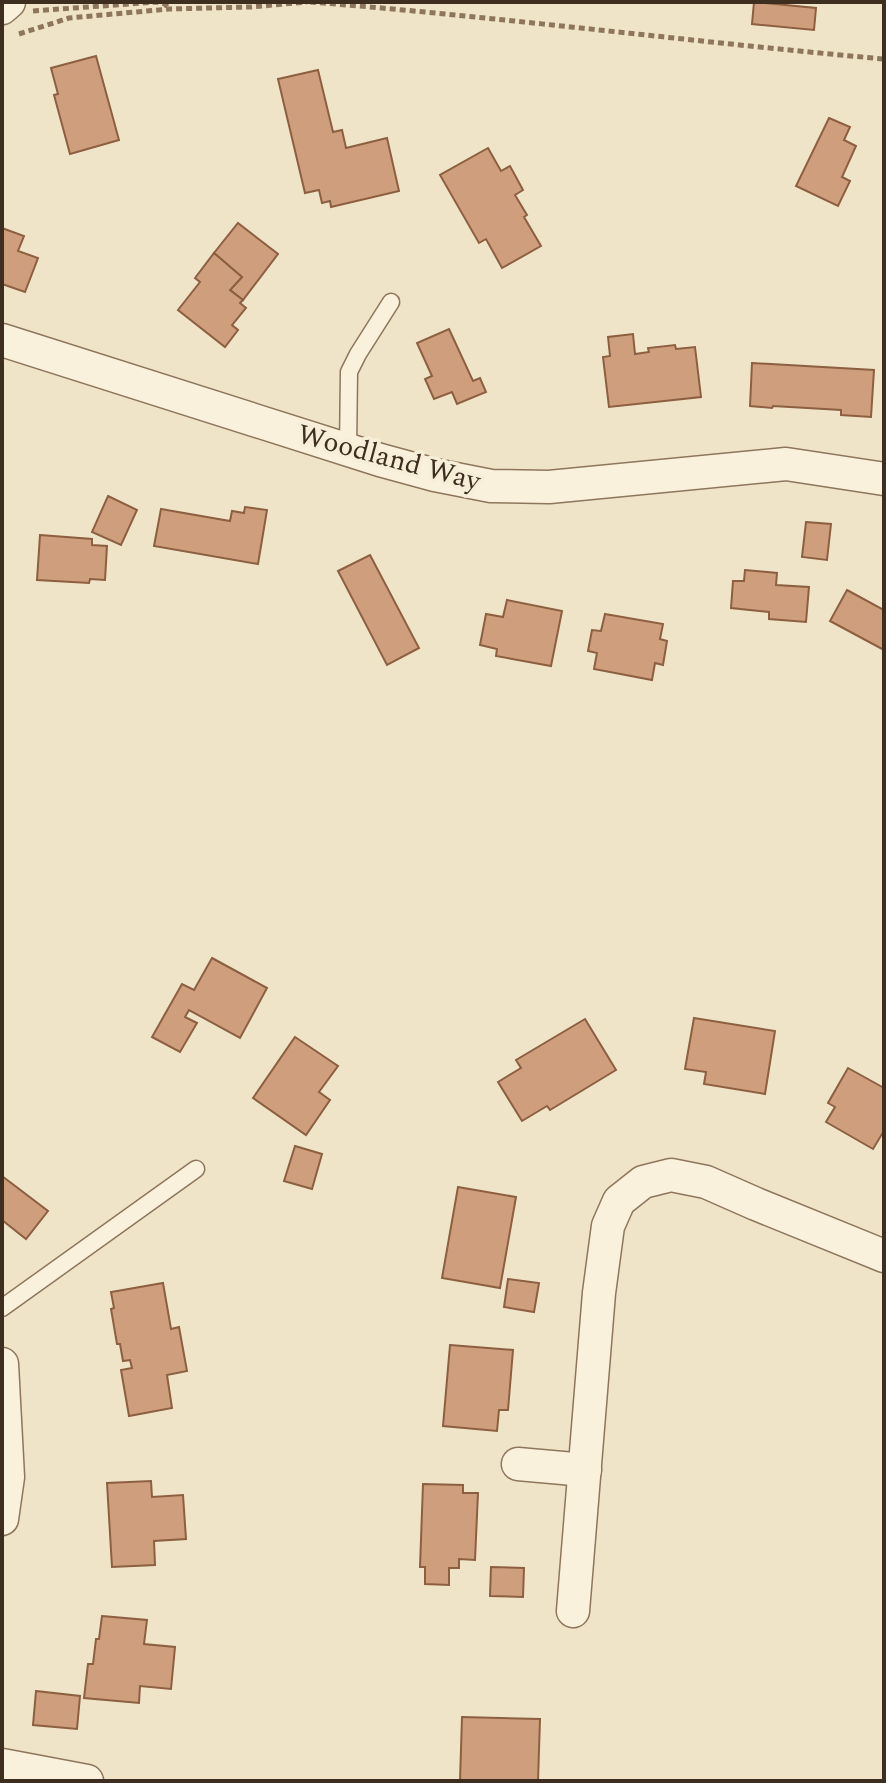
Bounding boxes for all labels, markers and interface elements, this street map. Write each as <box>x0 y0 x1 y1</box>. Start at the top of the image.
street label: Woodland Way <box>293 413 487 503</box>

